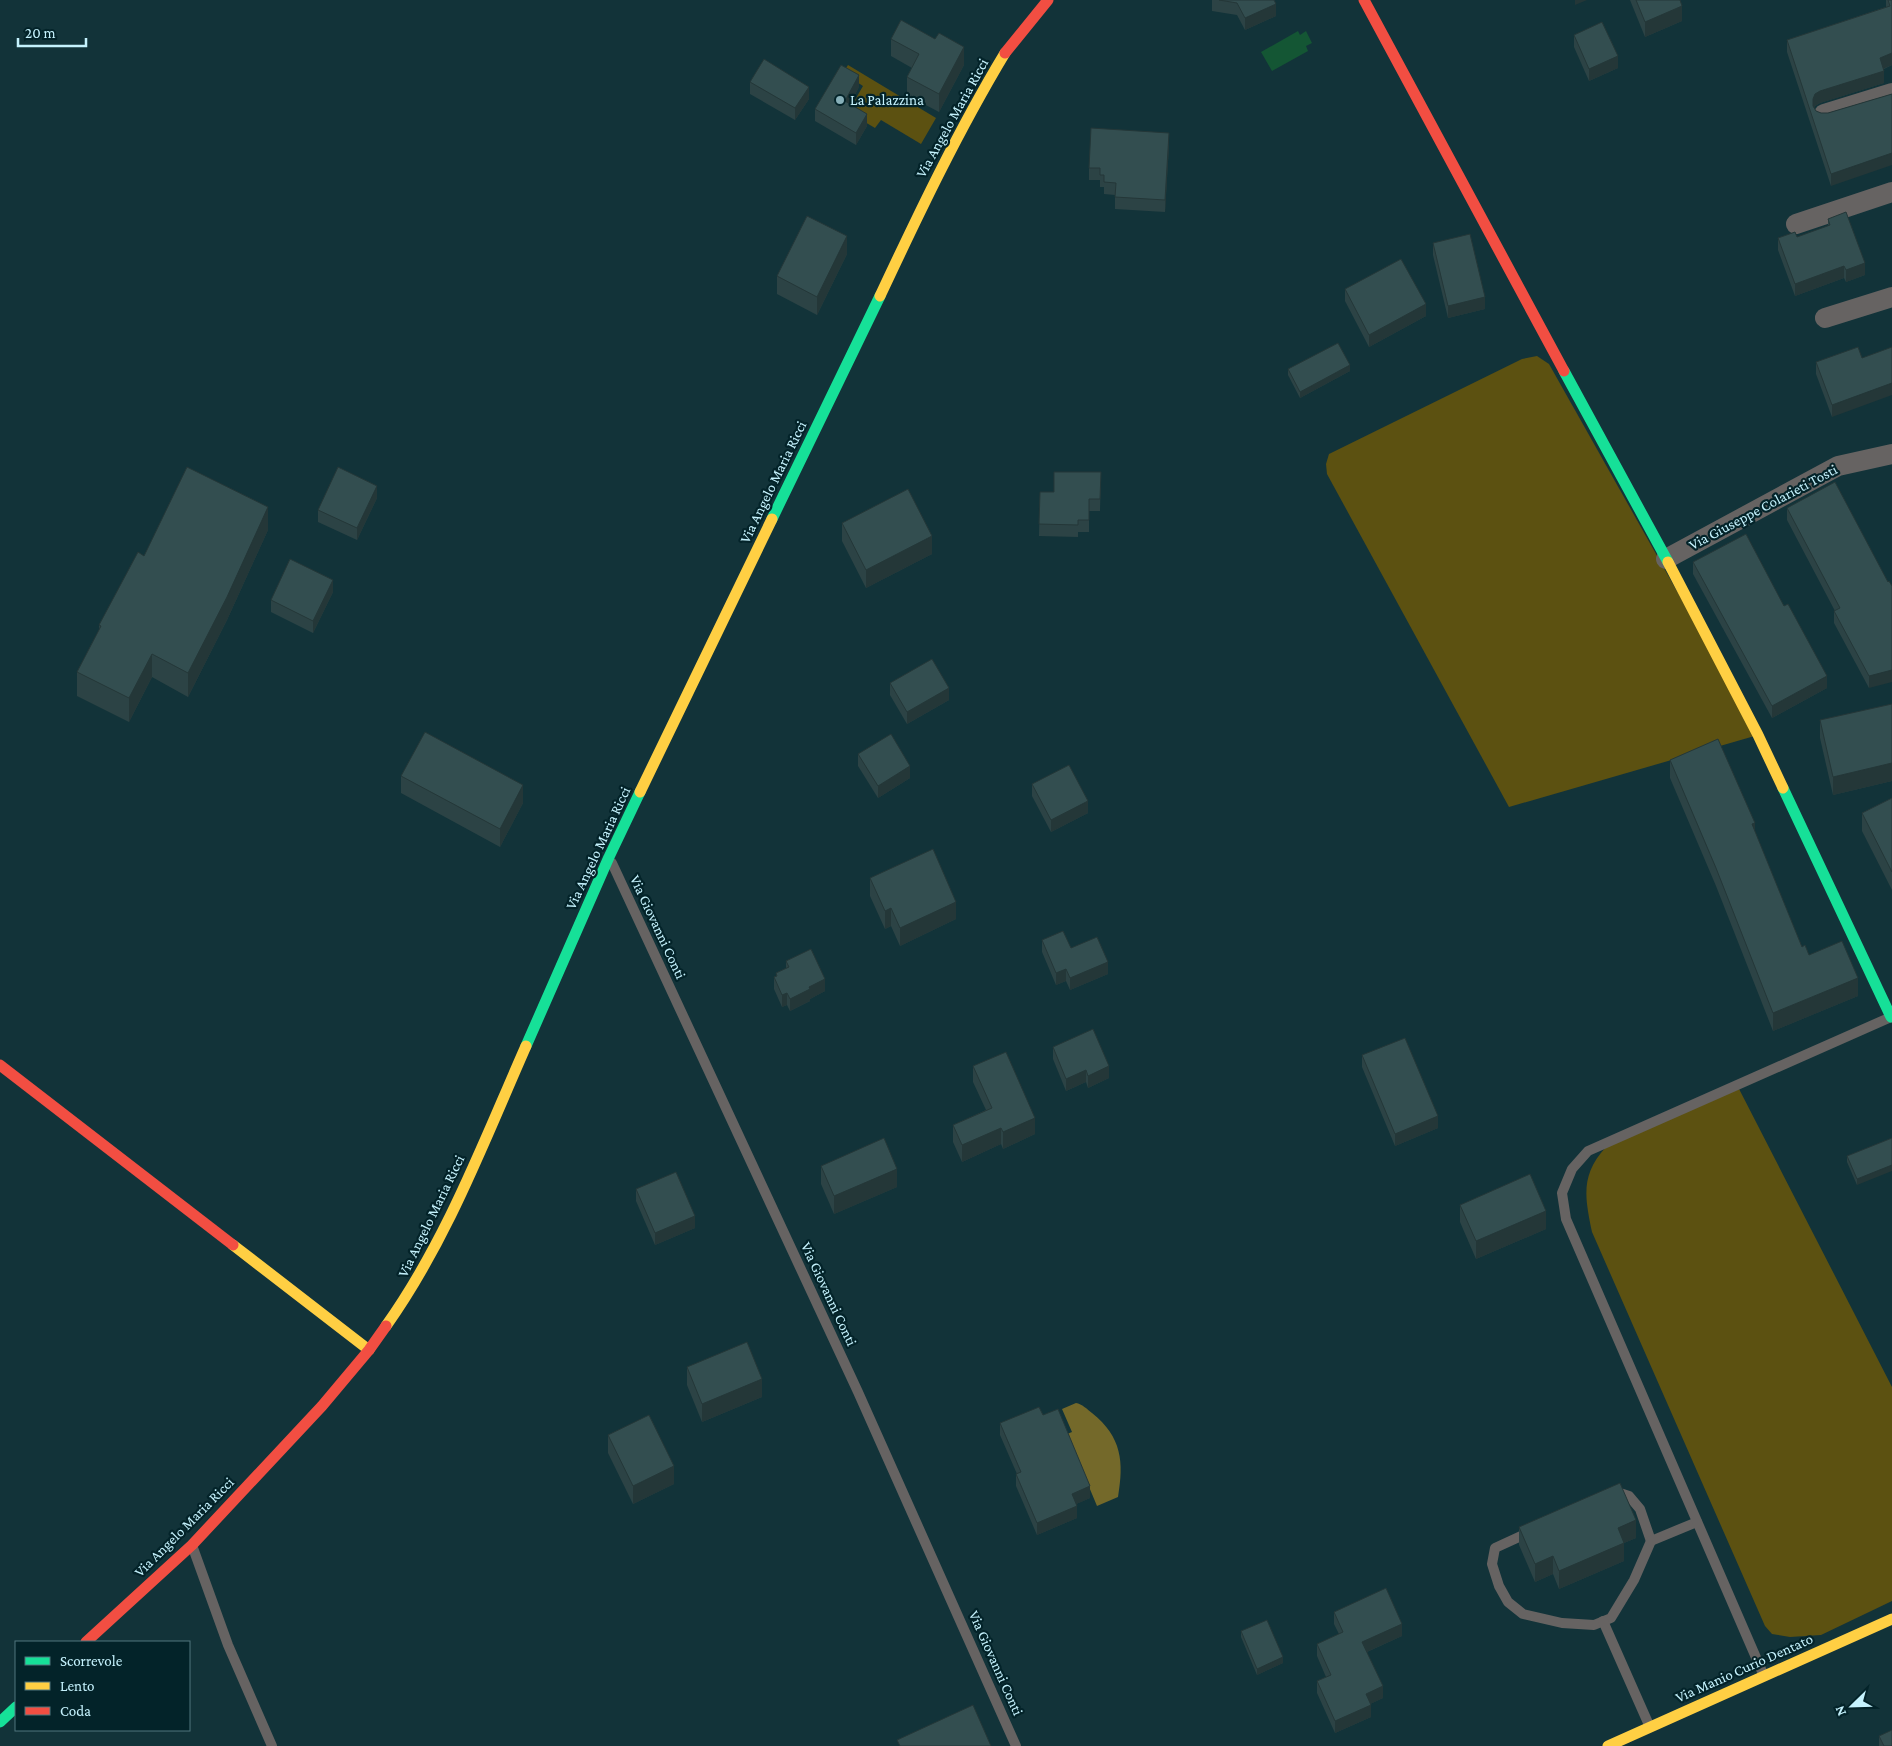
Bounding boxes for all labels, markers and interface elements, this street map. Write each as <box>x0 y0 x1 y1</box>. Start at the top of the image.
scale bar <box>18 15 85 47</box>
text: 20 m <box>25 25 56 41</box>
street label: Via Angelo Maria Ricci <box>913 56 992 181</box>
place label: La Palazzina <box>850 92 924 108</box>
marker: La Palazzina <box>834 94 846 106</box>
street label: Via Angelo Maria Ricci <box>737 418 810 546</box>
street label: Via Giuseppe Colarieti Tosti <box>1686 461 1840 554</box>
street label: Via Angelo Maria Ricci <box>563 784 634 912</box>
street label: Via Giovanni Conti <box>627 873 689 981</box>
street label: Via Angelo Maria Ricci <box>395 1152 468 1280</box>
street label: Via Giovanni Conti <box>798 1240 860 1348</box>
street label: Via Angelo Maria Ricci <box>131 1474 238 1581</box>
street label: Via Giovanni Conti <box>966 1608 1026 1718</box>
street label: Via Manio Curio Dentato <box>1673 1630 1815 1706</box>
legend <box>15 1641 190 1731</box>
text: Scorrevole <box>60 1653 123 1669</box>
text: Lento <box>60 1678 94 1694</box>
north arrow <box>1827 1681 1877 1731</box>
text: Coda <box>60 1703 91 1719</box>
text: N <box>1831 1703 1849 1719</box>

